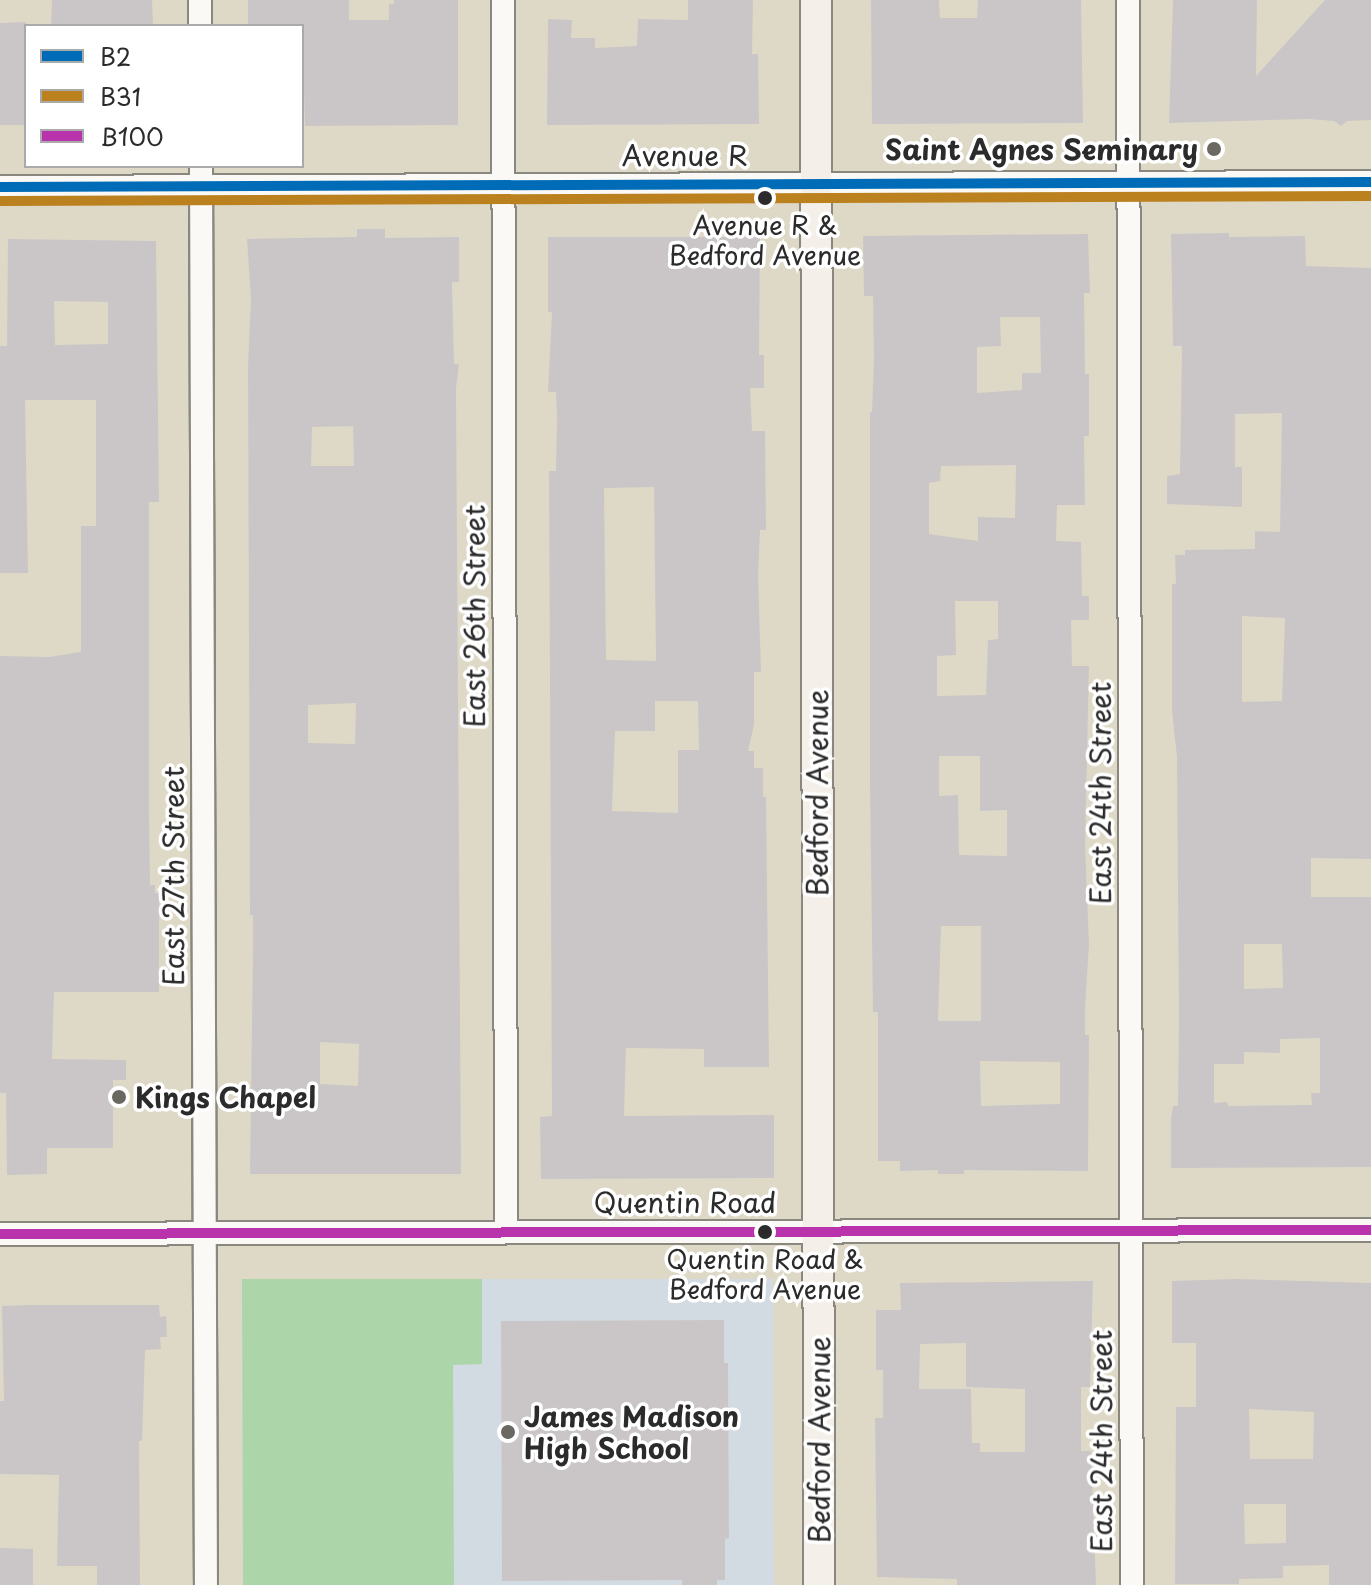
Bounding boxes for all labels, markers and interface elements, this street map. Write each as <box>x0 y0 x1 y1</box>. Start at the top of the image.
legend <box>24 24 304 168</box>
text: B2 <box>100 38 131 74</box>
text: B31 <box>100 78 141 114</box>
text: B100 <box>100 118 164 154</box>
place label: Saint Agnes Seminary <box>885 132 1198 166</box>
street label: Avenue R <box>622 138 748 172</box>
marker: Saint Agnes Seminary <box>1205 140 1223 158</box>
marker: Avenue R & Bedford Avenue <box>757 190 773 206</box>
place label: Avenue R & Bedford Avenue <box>668 209 862 270</box>
street label: East 26th Street <box>457 504 491 728</box>
street label: East 24th Street <box>1083 681 1117 905</box>
street label: Bedford Avenue <box>800 688 834 898</box>
street label: East 27th Street <box>156 766 190 986</box>
place label: Kings Chapel <box>135 1080 316 1114</box>
marker: Kings Chapel <box>110 1088 128 1106</box>
street label: Quentin Road <box>593 1185 777 1219</box>
marker: Quentin Road & Bedford Avenue <box>757 1224 773 1240</box>
place label: Quentin Road & Bedford Avenue <box>665 1243 865 1304</box>
street label: East 24th Street <box>1084 1329 1118 1553</box>
street label: Bedford Avenue <box>802 1335 836 1545</box>
place label: James Madison High School <box>524 1399 741 1465</box>
marker: James Madison High School <box>499 1423 517 1441</box>

